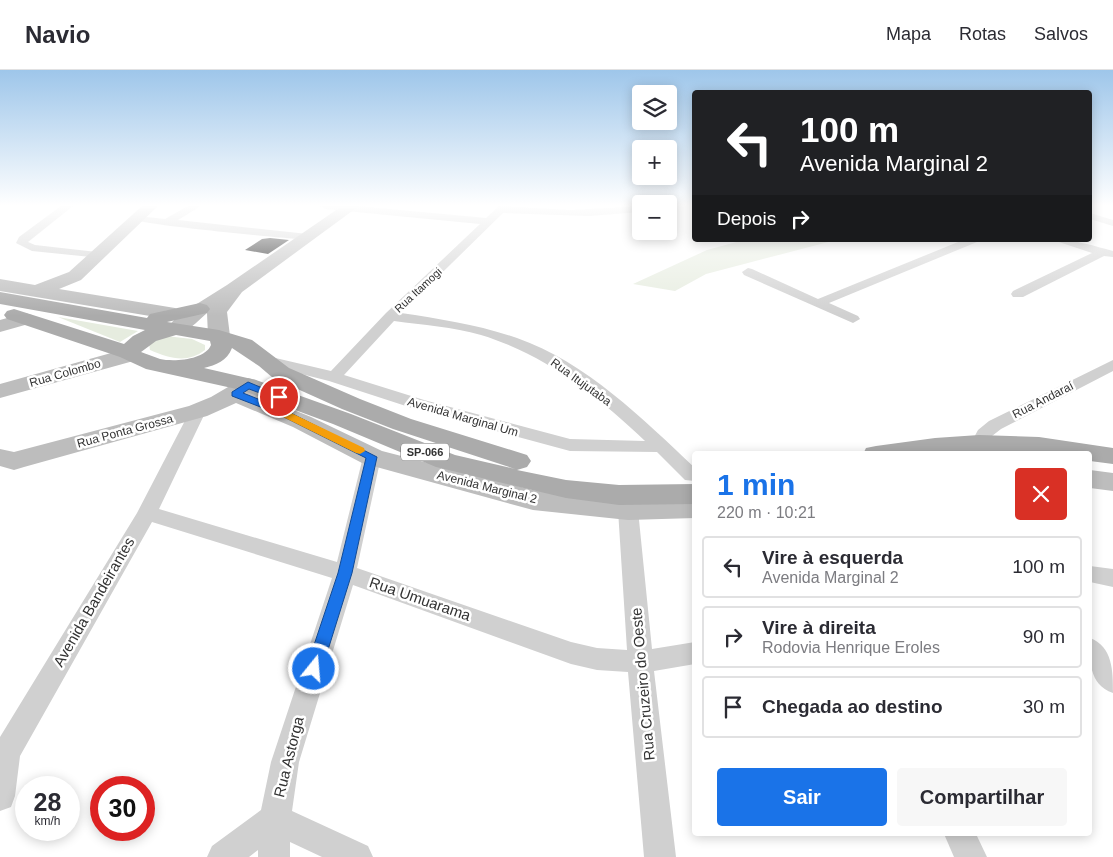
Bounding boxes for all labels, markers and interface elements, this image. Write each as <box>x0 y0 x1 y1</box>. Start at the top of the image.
text: Navio <box>25 21 90 48</box>
text: Mapa <box>886 24 931 44</box>
text: Rotas <box>959 24 1006 44</box>
text: Salvos <box>1034 24 1088 44</box>
map controls <box>632 85 677 240</box>
button: layers <box>632 85 677 130</box>
icon: left <box>717 110 782 175</box>
text: 100 m <box>800 110 899 149</box>
button: + <box>632 140 677 185</box>
text: Avenida Marginal 2 <box>800 151 988 176</box>
button: − <box>632 195 677 240</box>
icon: right <box>786 205 814 233</box>
text: Depois <box>717 208 776 229</box>
street label: Rua Itamogi <box>392 265 444 315</box>
street label: Rua Itujutaba <box>548 355 614 409</box>
street label: Rua Colombo <box>28 356 103 390</box>
pin <box>258 376 300 418</box>
street label: Rua Andaraí <box>1010 378 1076 421</box>
icon: arrive <box>265 383 293 411</box>
street label: Avenida Marginal Um <box>406 394 520 440</box>
street label: Rua Ponta Grossa <box>76 411 175 451</box>
road number: SP-066 <box>401 444 449 461</box>
street label: Avenida Marginal 2 <box>436 468 539 506</box>
text: 1 min <box>717 468 795 501</box>
button: close <box>1015 468 1067 520</box>
text: 220 m · 10:21 <box>717 504 816 521</box>
street label: Avenida Bandeirantes <box>50 534 138 669</box>
text: Vire à esquerda <box>762 547 903 568</box>
icon: left <box>719 553 747 581</box>
text: 100 m <box>1012 556 1065 577</box>
text: Avenida Marginal 2 <box>762 569 899 586</box>
street label: Rua Umuarama <box>367 573 474 624</box>
street label: Rua Cruzeiro do Oeste <box>627 607 658 761</box>
text: Vire à direita <box>762 617 876 638</box>
icon: right <box>719 623 747 651</box>
text: 90 m <box>1023 626 1065 647</box>
text: Rodovia Henrique Eroles <box>762 639 940 656</box>
position arrow <box>287 642 339 694</box>
icon: arrive <box>719 693 747 721</box>
text: Chegada ao destino <box>762 696 943 717</box>
text: 30 m <box>1023 696 1065 717</box>
street label: Rua Astorga <box>270 714 307 799</box>
button: Sair <box>717 768 887 826</box>
button: Compartilhar <box>897 768 1067 826</box>
speed limit sign: 30 <box>90 776 155 841</box>
text: 28 <box>34 788 61 816</box>
text: km/h <box>34 814 61 828</box>

